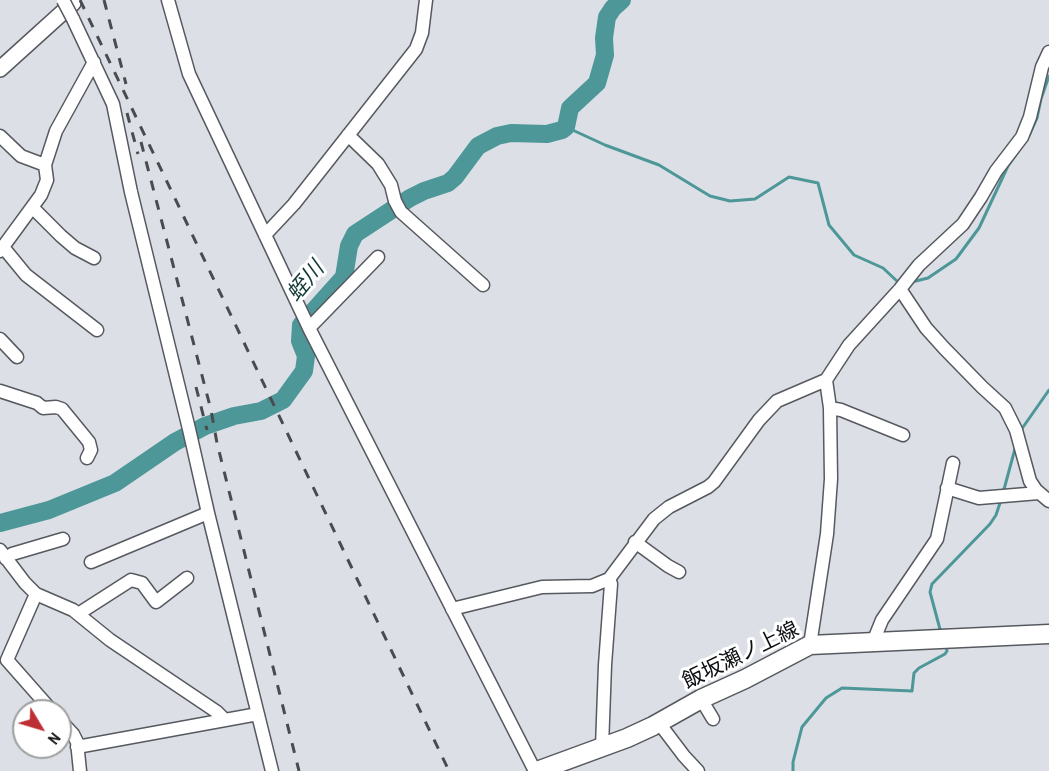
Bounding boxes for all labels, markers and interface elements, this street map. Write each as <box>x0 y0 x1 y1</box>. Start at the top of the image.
water label: 蛭川 <box>282 257 330 307</box>
street label: 飯坂瀬ノ上線 <box>679 617 803 695</box>
north arrow <box>12 699 72 759</box>
text: N <box>43 728 66 749</box>

